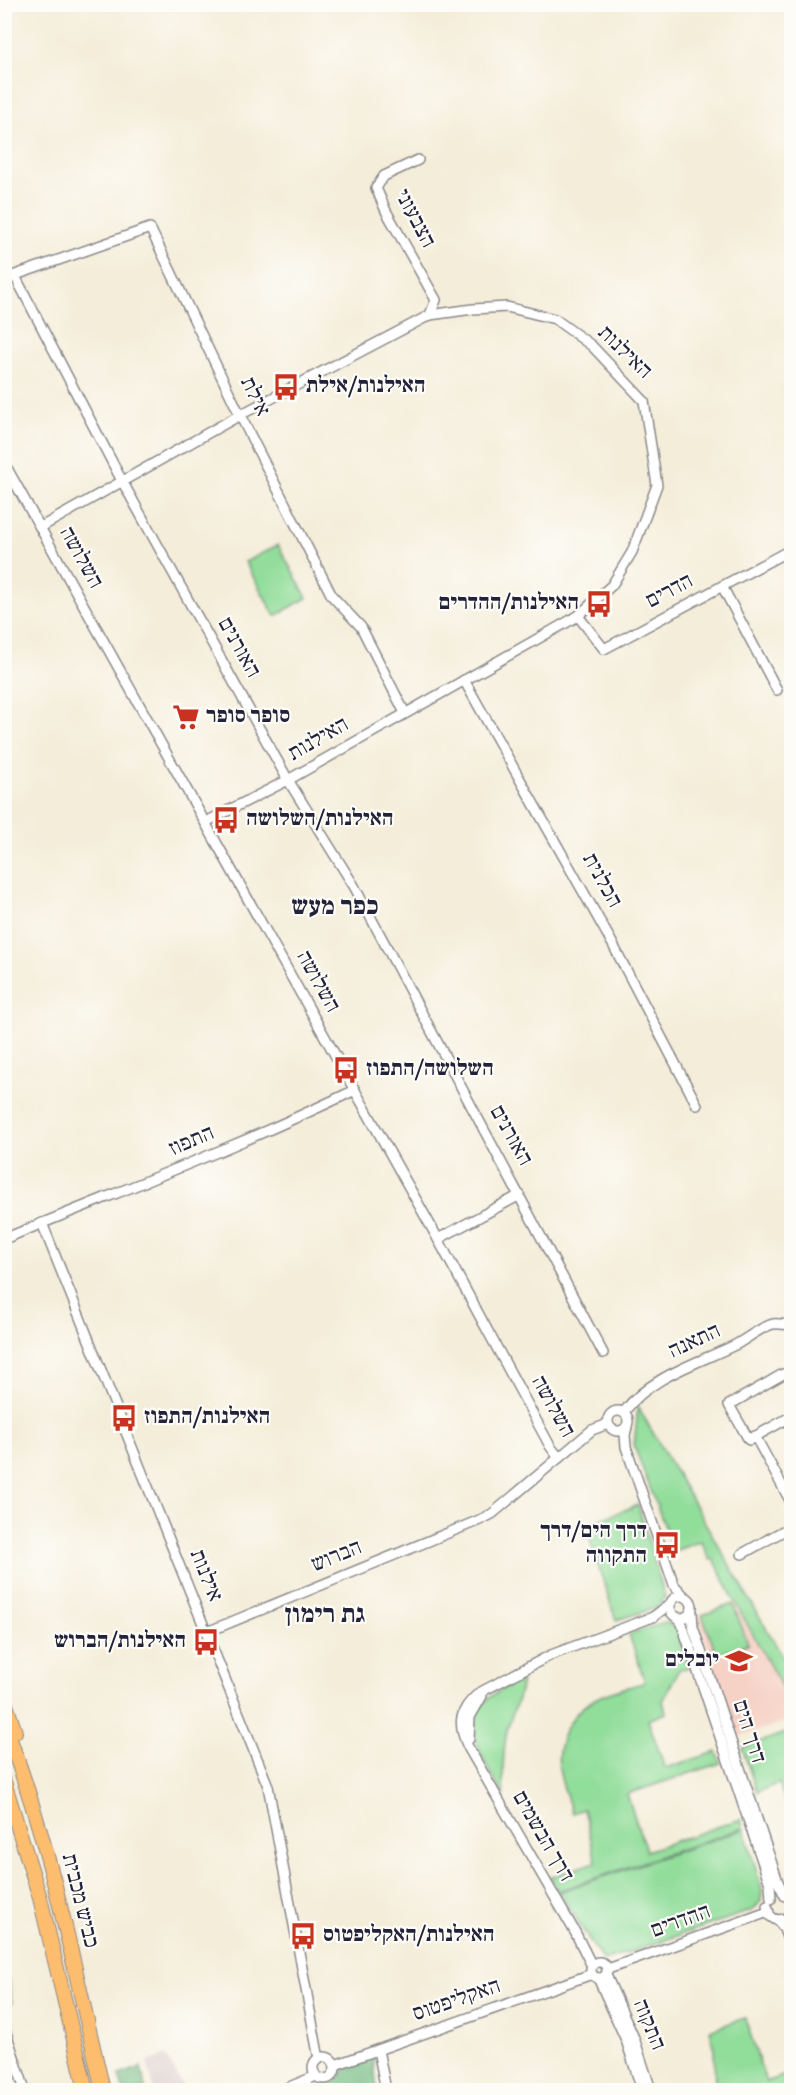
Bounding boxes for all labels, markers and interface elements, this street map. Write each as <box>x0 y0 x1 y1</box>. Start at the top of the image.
street label: הצבעוני <box>385 184 443 254</box>
street label: האילנות <box>589 319 659 387</box>
place label: האילנות/אילת <box>306 371 426 403</box>
street label: אילת <box>231 372 277 422</box>
bus stop icon: האילנות/אילת <box>271 372 301 402</box>
street label: השלושה <box>50 521 110 595</box>
street label: הדרים <box>640 566 700 618</box>
place label: האילנות/ההדרים <box>439 588 579 620</box>
bus stop icon: האילנות/ההדרים <box>584 589 614 619</box>
street label: האורנים <box>208 612 268 684</box>
place label: סופר סופר <box>206 701 290 733</box>
supermarket icon: סופר סופר <box>171 702 201 732</box>
street label: האילנות <box>283 710 355 770</box>
place label: האילנות/השלושה <box>246 804 393 836</box>
bus stop icon: האילנות/השלושה <box>211 805 241 835</box>
street label: הכלנית <box>573 848 629 914</box>
district label: כפר מעש <box>291 889 379 926</box>
street label: השלושה <box>287 945 347 1019</box>
place label: השלושה/התפוז <box>366 1054 494 1086</box>
bus stop icon: השלושה/התפוז <box>331 1055 361 1085</box>
street label: האורנים <box>480 1100 540 1172</box>
street label: התפוז <box>164 1118 220 1166</box>
street label: התאנה <box>663 1316 727 1368</box>
street label: השלושה <box>522 1370 582 1444</box>
place label: האילנות/התפוז <box>144 1402 270 1434</box>
bus stop icon: האילנות/התפוז <box>109 1403 139 1433</box>
place label: דרך הים/דרך התקווה <box>540 1516 647 1573</box>
bus stop icon: דרך הים/דרך התקווה <box>652 1530 682 1560</box>
street label: הברוש <box>307 1532 367 1582</box>
street label: אילנות <box>180 1545 230 1607</box>
district label: גת רימון <box>285 1597 365 1634</box>
place label: האילנות/הברוש <box>54 1626 186 1658</box>
bus stop icon: האילנות/הברוש <box>191 1627 221 1657</box>
place label: יובלים <box>665 1645 719 1677</box>
school or university icon: יובלים <box>724 1646 754 1676</box>
street label: דרך הים <box>723 1696 773 1768</box>
street label: דרך הבשמים <box>503 1785 581 1889</box>
street label: כביש מכבית <box>52 1850 106 1952</box>
street label: ההדרים <box>647 1896 715 1948</box>
place label: האילנות/האקליפטוס <box>323 1920 494 1952</box>
bus stop icon: האילנות/האקליפטוס <box>288 1921 318 1951</box>
street label: האקליפטוס <box>409 1971 505 2031</box>
street label: התקוה <box>623 1995 673 2055</box>

